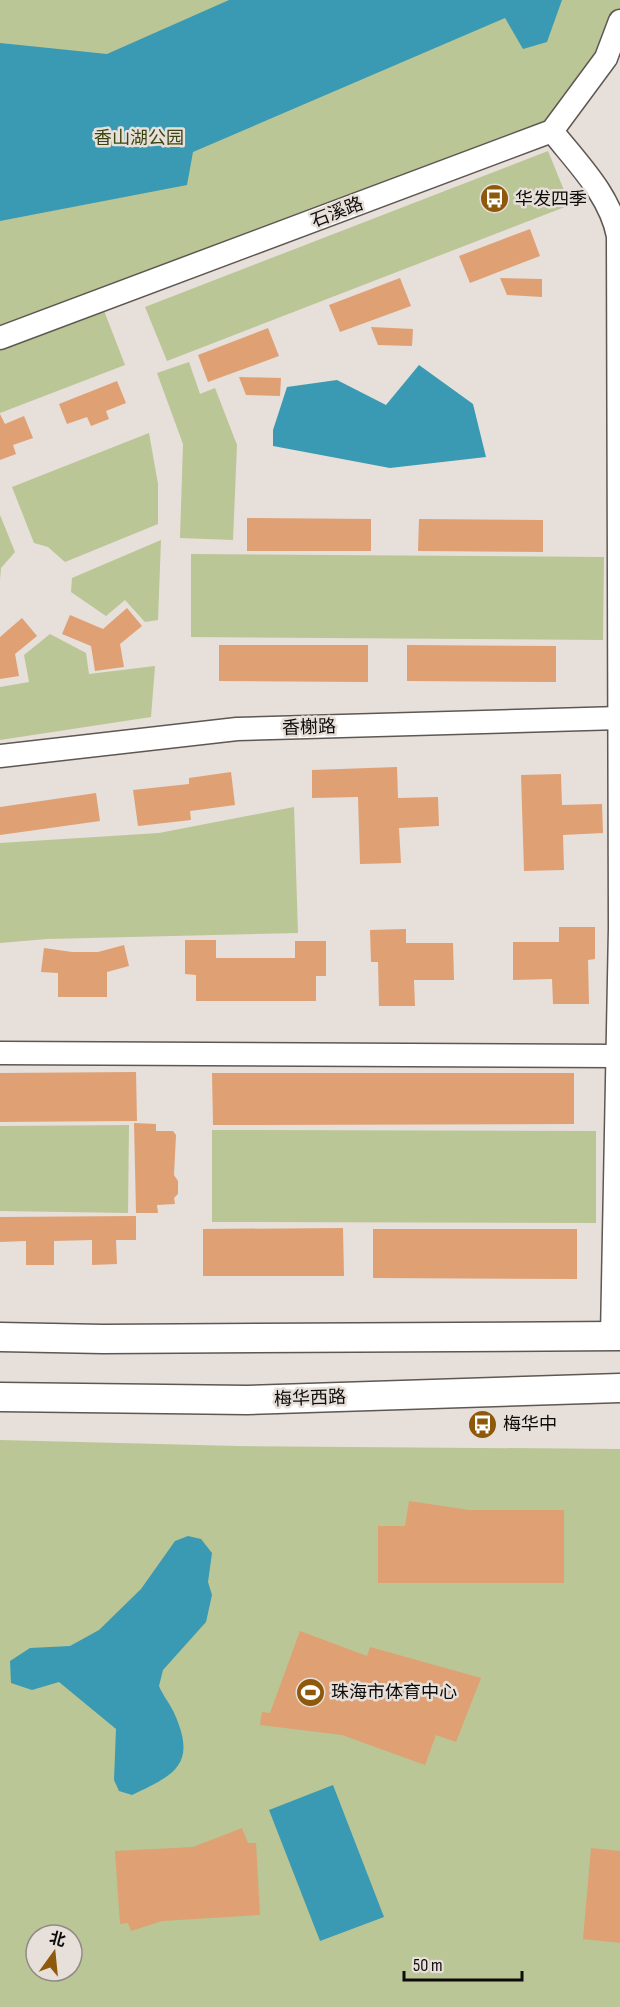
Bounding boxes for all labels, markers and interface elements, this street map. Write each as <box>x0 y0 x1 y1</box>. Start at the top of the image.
park label: 香山湖公园 <box>94 128 184 149</box>
bus stop icon: 华发四季 <box>478 183 510 215</box>
place label: 华发四季 <box>515 189 587 210</box>
street label: 石溪路 <box>308 193 366 232</box>
street label: 香榭路 <box>282 716 336 739</box>
street label: 梅华西路 <box>274 1387 346 1410</box>
bus stop icon: 梅华中 <box>466 1408 498 1440</box>
place label: 梅华中 <box>503 1414 557 1435</box>
sports icon: 珠海市体育中心 <box>294 1676 326 1708</box>
place label: 珠海市体育中心 <box>331 1682 457 1703</box>
north arrow <box>24 1923 84 1983</box>
text: 北 <box>47 1929 68 1951</box>
scale bar <box>404 1944 522 1982</box>
text: 50 m <box>413 1955 443 1976</box>

